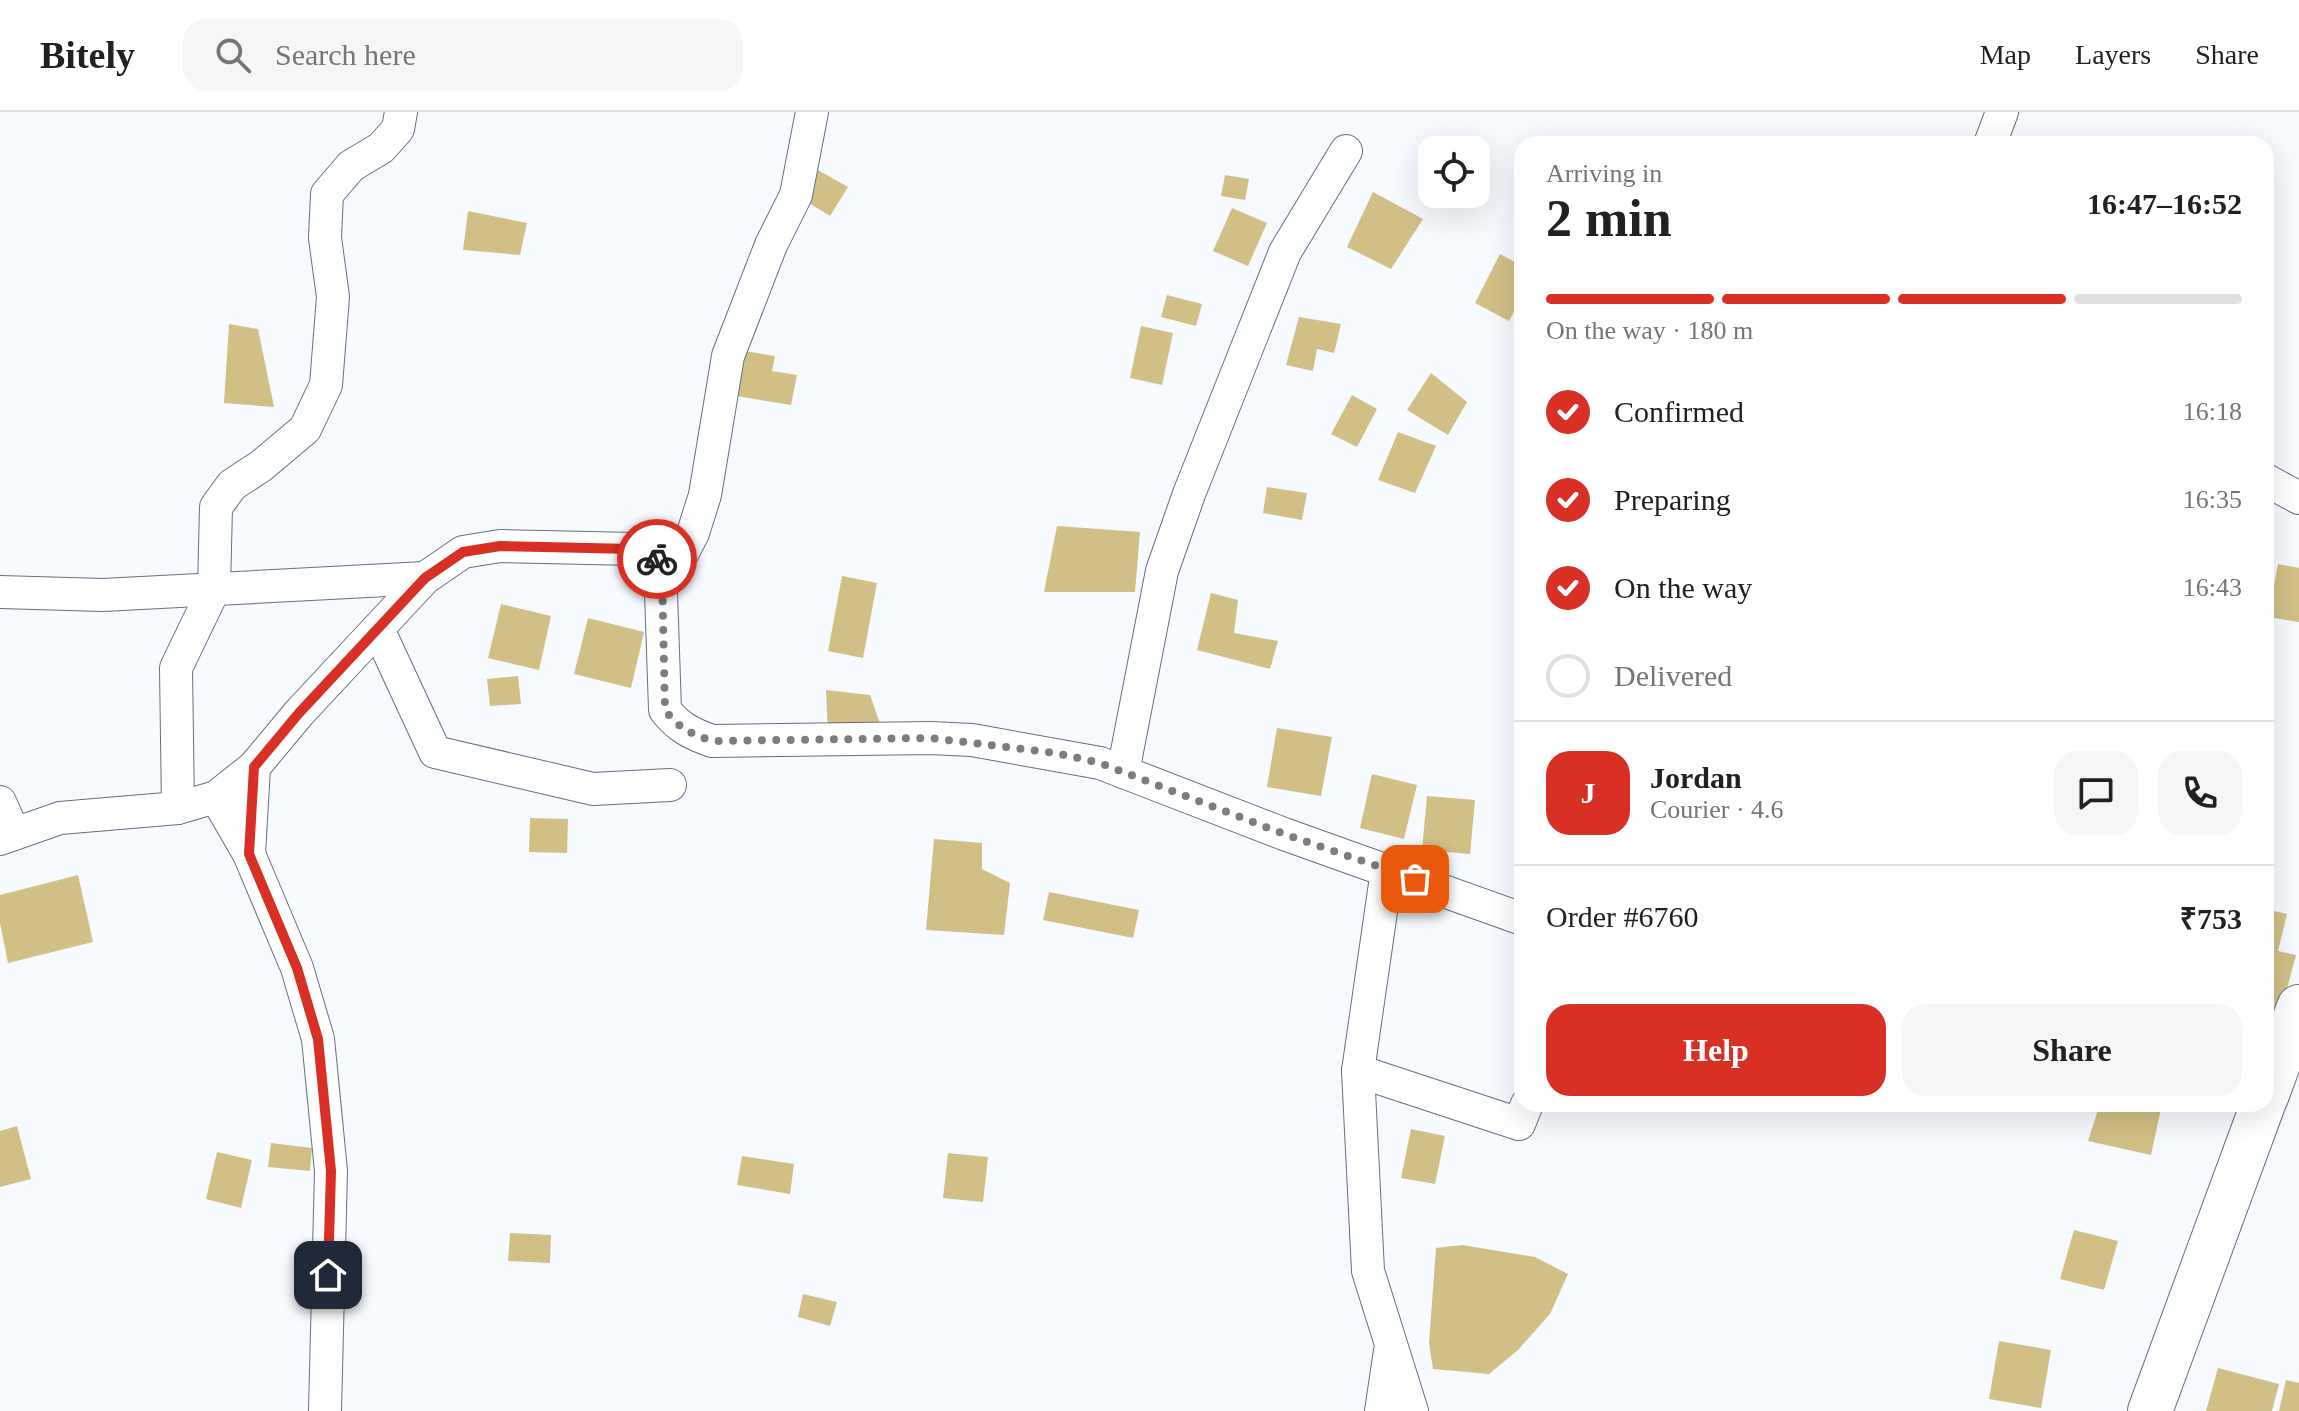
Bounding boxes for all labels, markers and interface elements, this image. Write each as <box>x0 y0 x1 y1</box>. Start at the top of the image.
search box <box>183 19 743 91</box>
icon: search <box>211 33 255 77</box>
text: Bitely <box>40 34 135 76</box>
text: Search here <box>275 38 416 71</box>
text: Map <box>1980 39 2031 70</box>
text: Layers <box>2075 39 2151 70</box>
text: Share <box>2195 39 2259 70</box>
map controls <box>1418 136 1490 208</box>
button: locate <box>1418 136 1490 208</box>
text: Arriving in <box>1546 159 1662 188</box>
text: 16:47–16:52 <box>2087 187 2242 220</box>
text: 2 min <box>1546 190 1672 247</box>
text: On the way · 180 m <box>1546 316 1753 345</box>
icon: check <box>1546 390 1590 434</box>
text: Confirmed <box>1614 395 1744 428</box>
text: 16:18 <box>2183 397 2242 426</box>
icon: check <box>1546 478 1590 522</box>
text: Preparing <box>1614 483 1731 516</box>
text: 16:35 <box>2183 485 2242 514</box>
courier <box>617 519 697 599</box>
icon: bike <box>635 537 679 581</box>
icon: check <box>1546 566 1590 610</box>
text: On the way <box>1614 571 1752 604</box>
text: 16:43 <box>2183 573 2242 602</box>
text: Delivered <box>1614 659 1732 692</box>
button: chat <box>2054 751 2138 835</box>
button: phone <box>2158 751 2242 835</box>
text: Jordan <box>1650 761 1742 794</box>
text: J <box>1581 776 1596 809</box>
text: Courier · 4.6 <box>1650 795 1784 824</box>
pin <box>1381 845 1449 913</box>
icon: bag <box>1393 857 1437 901</box>
text: Order #6760 <box>1546 900 1698 933</box>
text: ₹753 <box>2180 902 2242 935</box>
button: Help <box>1546 1004 1886 1096</box>
button: Share <box>1902 1004 2242 1096</box>
pin <box>294 1241 362 1309</box>
icon: home <box>306 1253 350 1297</box>

